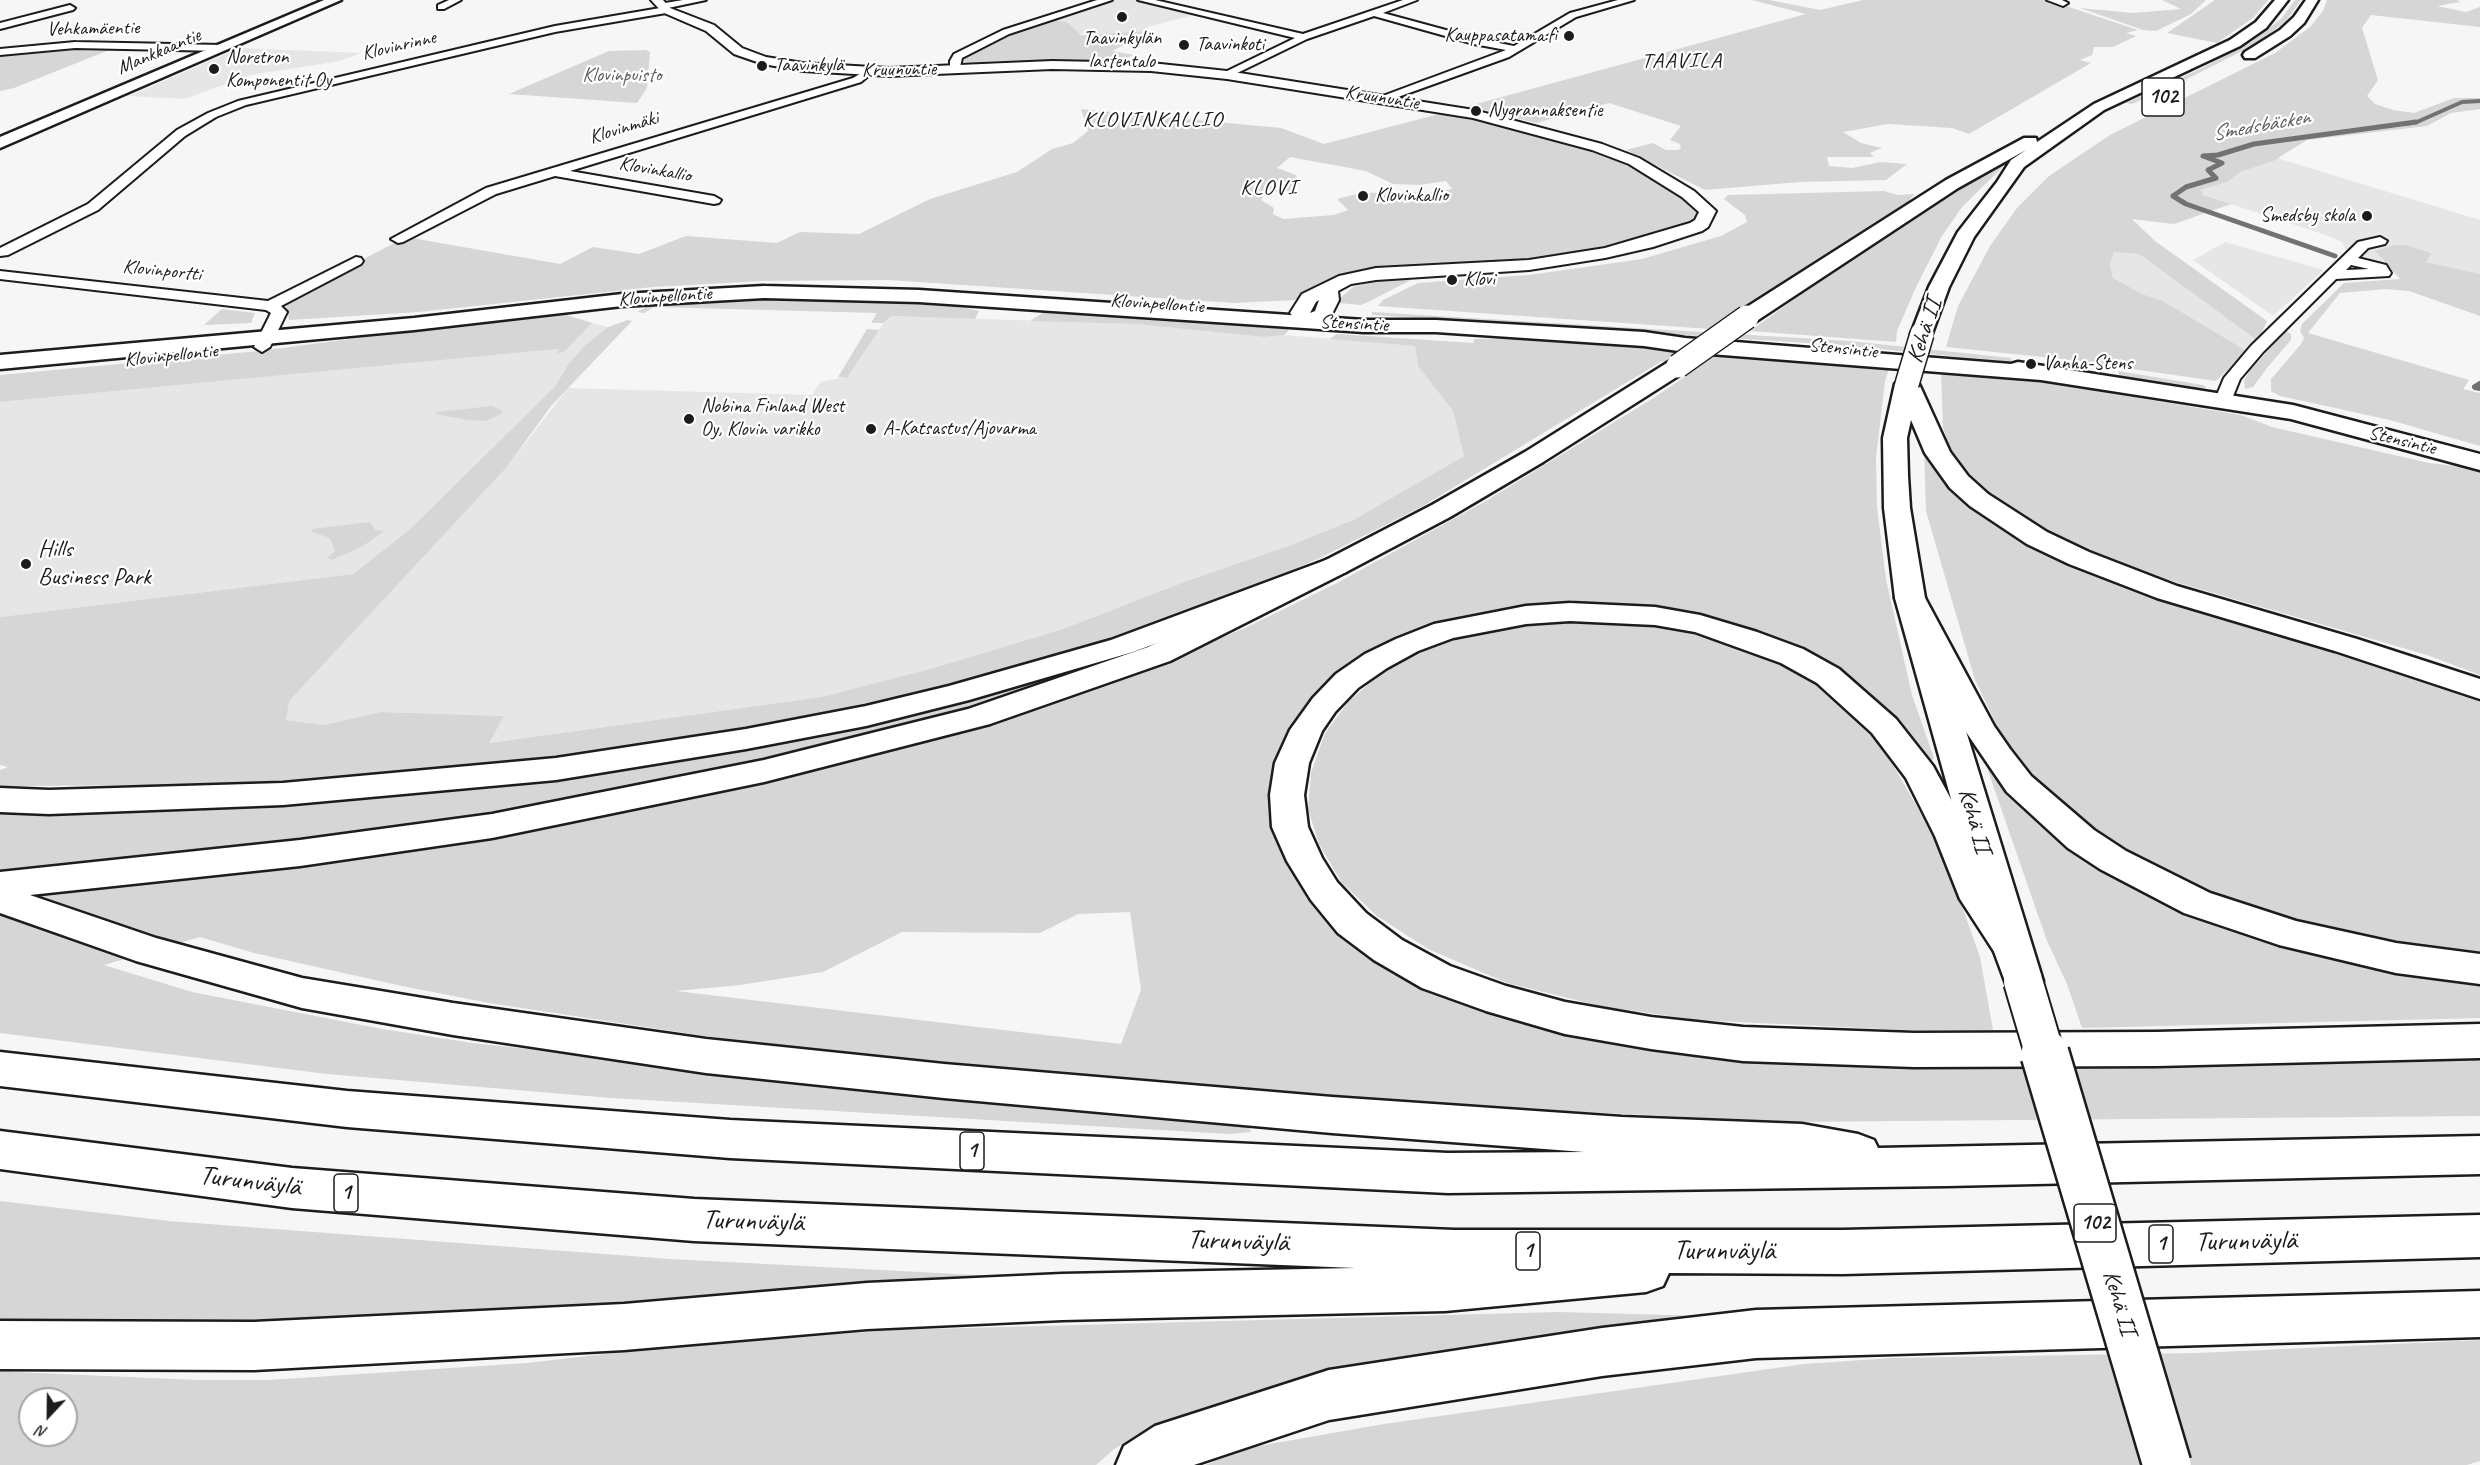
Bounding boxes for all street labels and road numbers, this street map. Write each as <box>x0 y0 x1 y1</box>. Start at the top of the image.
street label: Vehkamäentie <box>46 16 140 42</box>
street label: Mankkaantie <box>113 24 205 80</box>
street label: Klovinrinne <box>360 26 438 66</box>
street label: Kruununtie <box>862 57 936 83</box>
road number: 102 <box>2142 78 2184 116</box>
street label: Kruununtie <box>1343 80 1421 116</box>
street label: Klovinmäki <box>586 106 662 150</box>
street label: Klovinkallio <box>617 152 693 188</box>
street label: Klovinportti <box>122 255 202 287</box>
street label: Klovinpellontie <box>617 282 713 312</box>
street label: Klovinpellontie <box>1109 289 1205 319</box>
street label: Kehä II <box>1901 295 1949 367</box>
street label: Stensintie <box>1319 310 1389 338</box>
street label: Stensintie <box>1808 333 1878 365</box>
street label: Klovinpellontie <box>123 339 219 373</box>
street label: Stensintie <box>2366 421 2438 461</box>
street label: Kehä II <box>1951 785 1997 857</box>
road number: 1 <box>960 1132 984 1170</box>
street label: Turunväylä <box>197 1159 303 1205</box>
road number: 1 <box>334 1174 358 1212</box>
street label: Turunväylä <box>702 1203 804 1241</box>
road number: 102 <box>2074 1204 2116 1242</box>
street label: Turunväylä <box>1187 1223 1289 1261</box>
street label: Turunväylä <box>2195 1224 2297 1260</box>
road number: 1 <box>2149 1225 2173 1263</box>
road number: 1 <box>1516 1232 1540 1270</box>
street label: Turunväylä <box>1673 1235 1775 1269</box>
street label: Kehä II <box>2096 1267 2142 1339</box>

